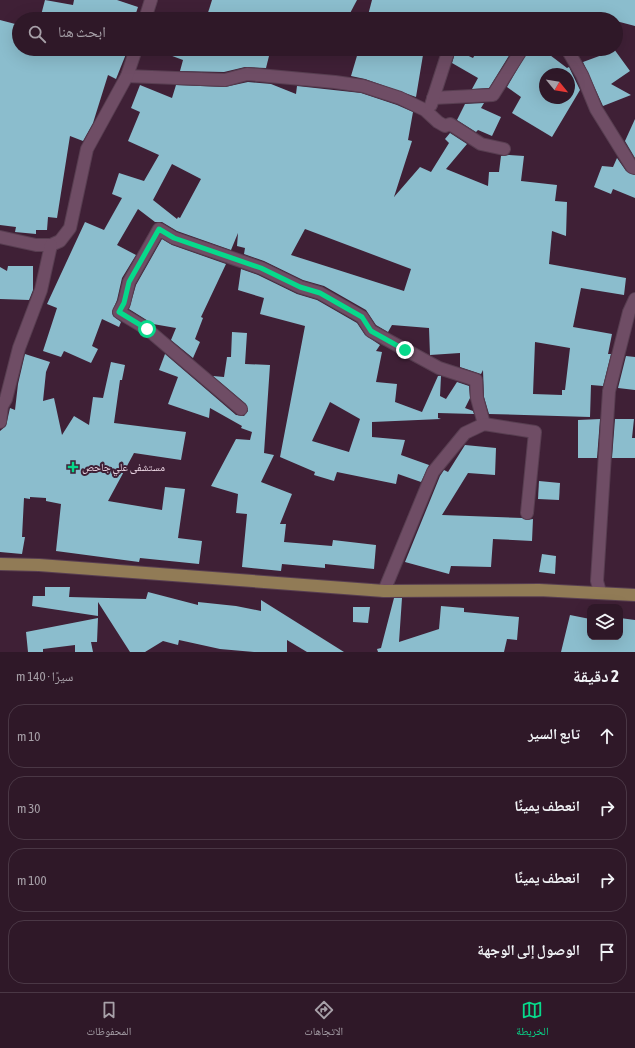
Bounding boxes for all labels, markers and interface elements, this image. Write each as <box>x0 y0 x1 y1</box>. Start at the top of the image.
search box <box>12 12 623 56</box>
icon: search <box>26 23 48 45</box>
text: ابحث هنا <box>58 23 106 40</box>
north arrow <box>539 68 575 104</box>
route start <box>138 320 156 338</box>
route end <box>396 341 414 359</box>
marker: مستشفى علي جاحص <box>67 461 79 473</box>
place label: مستشفى علي جاحص <box>82 461 165 476</box>
map controls <box>587 604 623 640</box>
button: layers <box>587 604 623 640</box>
text: 2 دقيقة <box>573 666 619 686</box>
text: سيرًا · 140 m <box>16 669 73 684</box>
text: تابع السير <box>528 725 580 742</box>
icon: ahead <box>596 725 618 747</box>
text: 10 m <box>17 729 40 744</box>
text: انعطف يمينًا <box>514 797 580 814</box>
icon: right <box>596 797 618 819</box>
text: 30 m <box>17 801 40 816</box>
text: انعطف يمينًا <box>514 869 580 886</box>
icon: right <box>596 869 618 891</box>
text: 100 m <box>17 873 47 888</box>
text: الوصول إلى الوجهة <box>477 941 580 958</box>
icon: arrive <box>596 941 618 963</box>
tab: المحفوظات <box>86 999 131 1042</box>
tab: الاتجاهات <box>304 999 343 1042</box>
tab: الخريطة <box>516 999 549 1042</box>

